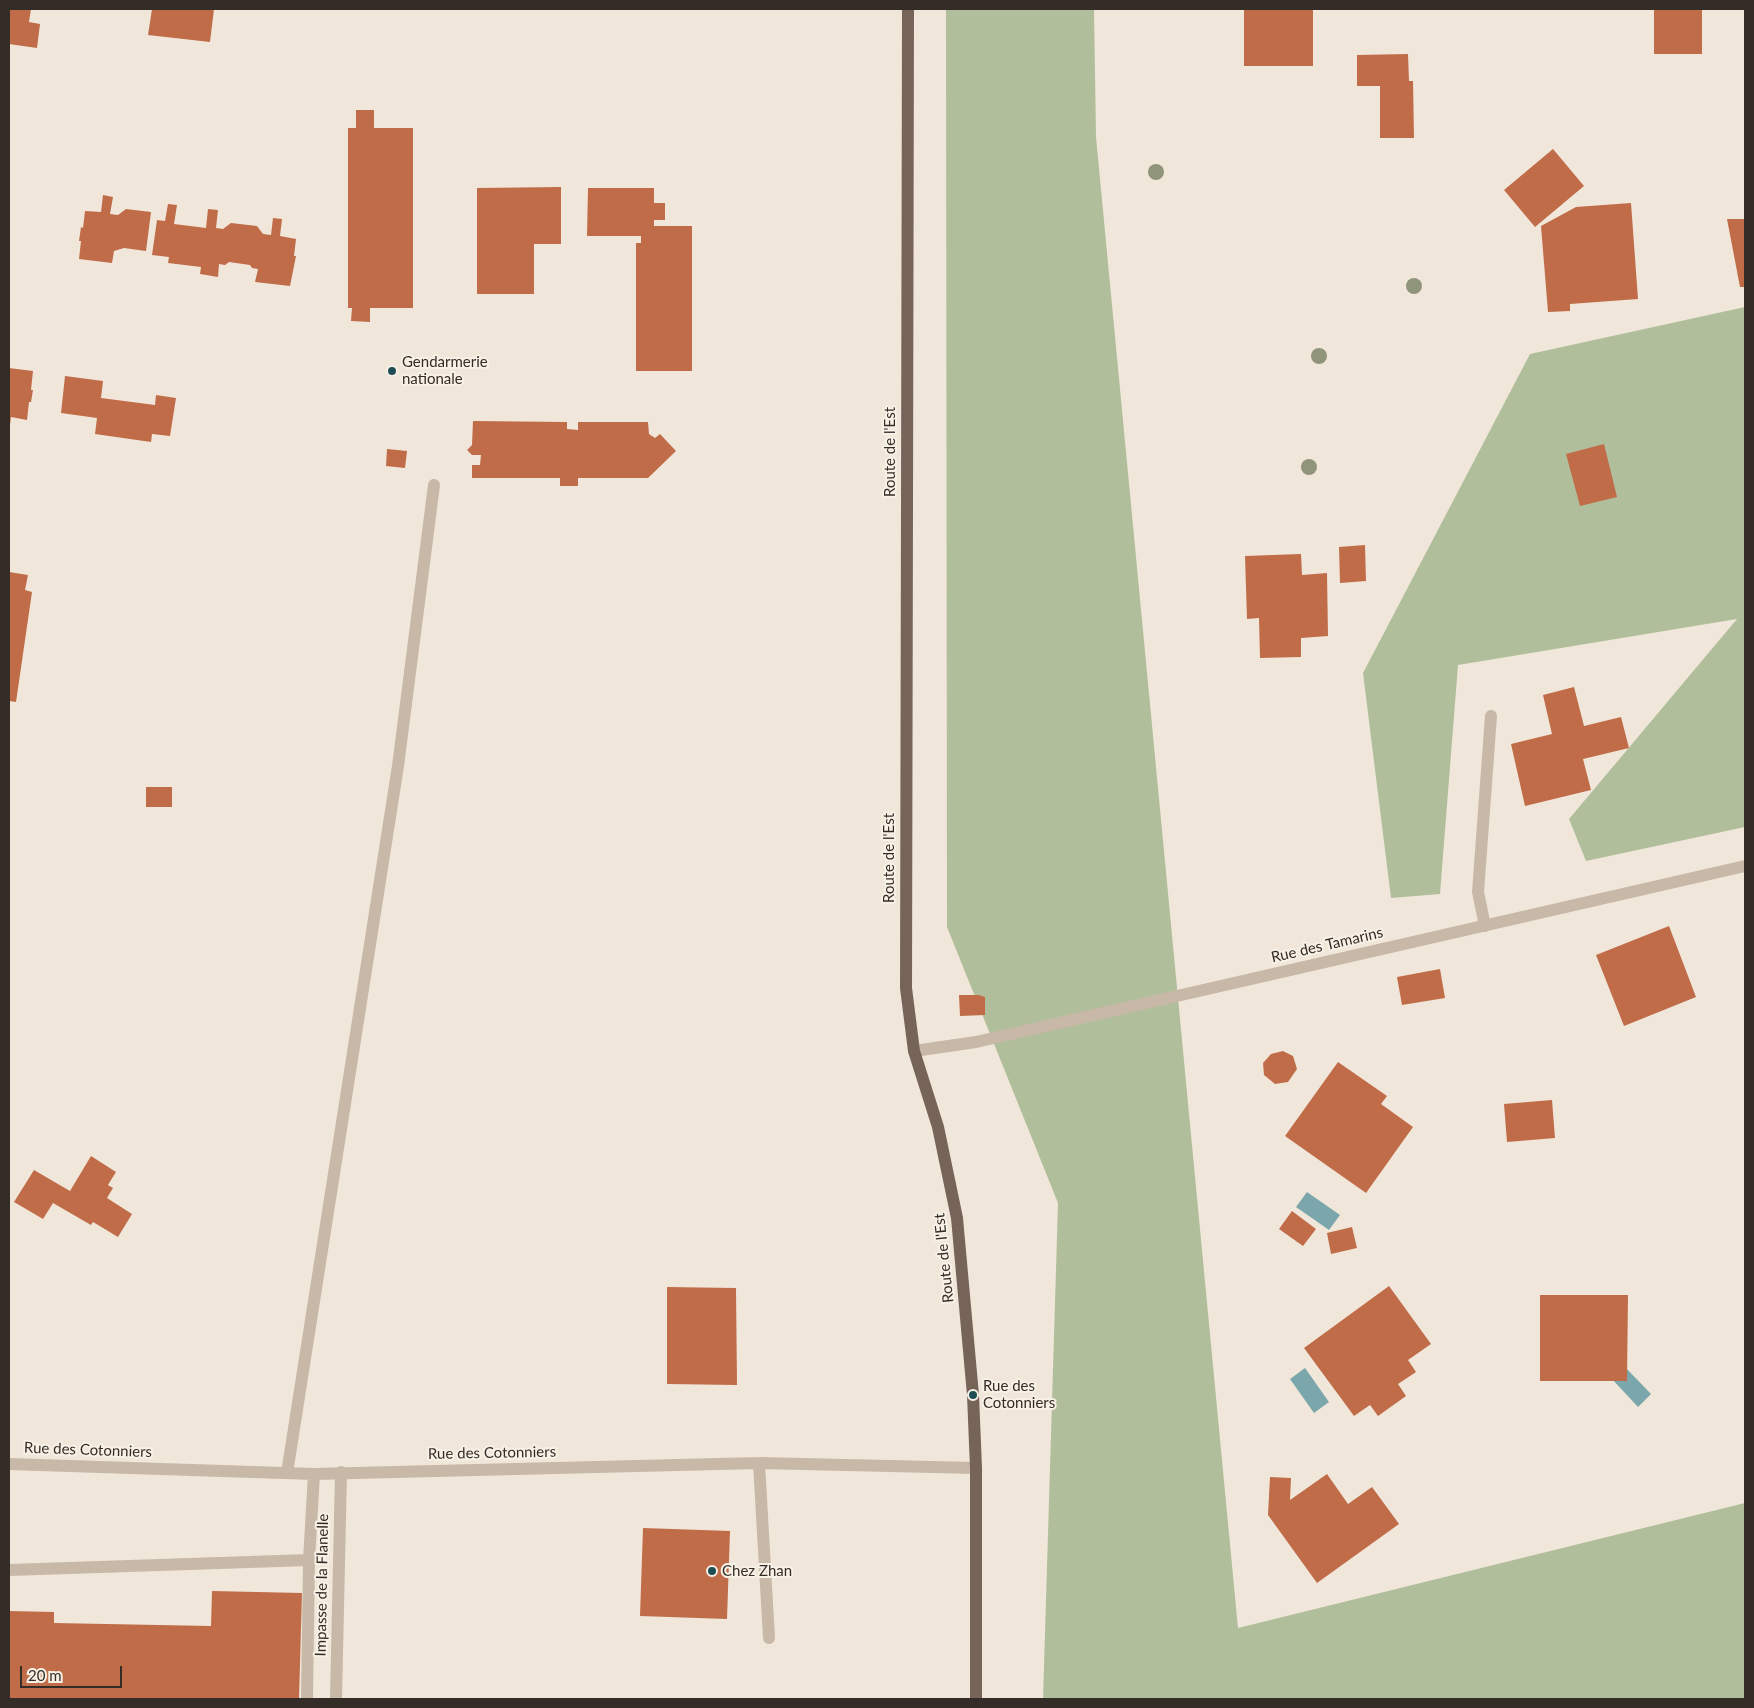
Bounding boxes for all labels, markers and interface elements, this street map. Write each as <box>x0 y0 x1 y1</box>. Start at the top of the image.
place label: Gendarmerie nationale <box>402 353 488 388</box>
marker: Gendarmerie nationale <box>386 365 398 377</box>
street label: Route de l'Est <box>881 407 899 497</box>
street label: Route de l'Est <box>880 813 898 903</box>
street label: Rue des Tamarins <box>1269 923 1385 967</box>
street label: Route de l'Est <box>930 1212 958 1304</box>
place label: Rue des Cotonniers <box>983 1377 1055 1412</box>
marker: Rue des Cotonniers <box>967 1389 979 1401</box>
street label: Rue des Cotonniers <box>24 1439 152 1461</box>
street label: Rue des Cotonniers <box>428 1443 556 1463</box>
street label: Impasse de la Flanelle <box>312 1514 332 1656</box>
place label: Chez Zhan <box>722 1562 792 1580</box>
marker: Chez Zhan <box>706 1565 718 1577</box>
scale bar <box>22 1656 125 1688</box>
text: 20 m <box>28 1666 62 1684</box>

